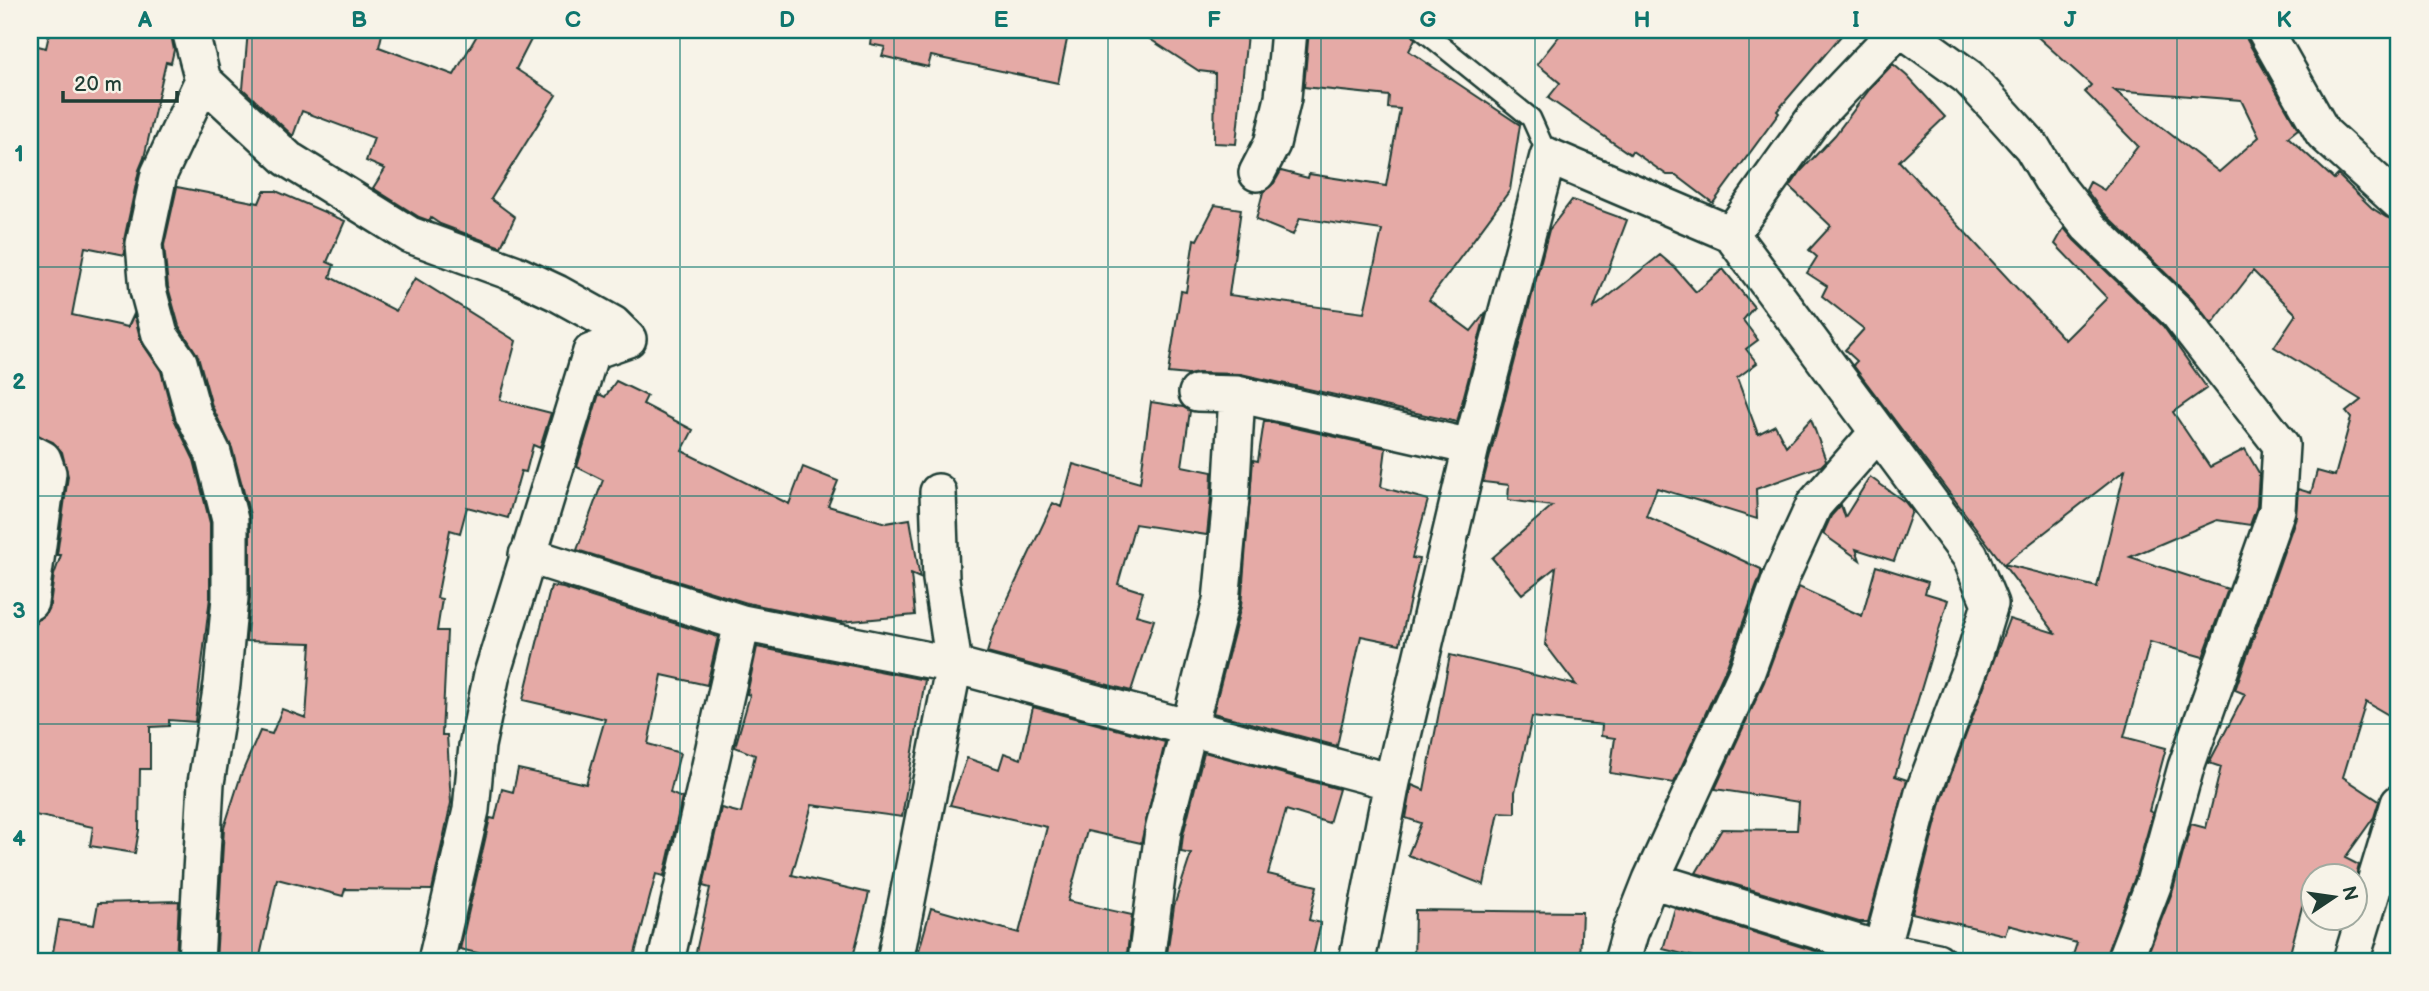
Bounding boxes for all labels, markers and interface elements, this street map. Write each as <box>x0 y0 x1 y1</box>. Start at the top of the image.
text: A <box>137 6 153 34</box>
text: B <box>351 6 367 34</box>
text: C <box>565 6 581 34</box>
text: D <box>779 6 795 34</box>
text: E <box>994 6 1009 34</box>
text: F <box>1207 6 1221 34</box>
text: G <box>1420 6 1437 34</box>
text: H <box>1633 6 1651 34</box>
text: I <box>1852 6 1860 34</box>
text: J <box>2064 6 2077 34</box>
text: K <box>2276 6 2292 34</box>
scale bar <box>63 60 177 104</box>
text: 20 m <box>74 72 122 97</box>
text: 1 <box>14 140 24 168</box>
text: 2 <box>12 368 26 396</box>
text: 3 <box>12 597 26 625</box>
text: 4 <box>12 825 26 853</box>
north arrow <box>2300 862 2370 932</box>
text: N <box>2336 884 2362 903</box>

